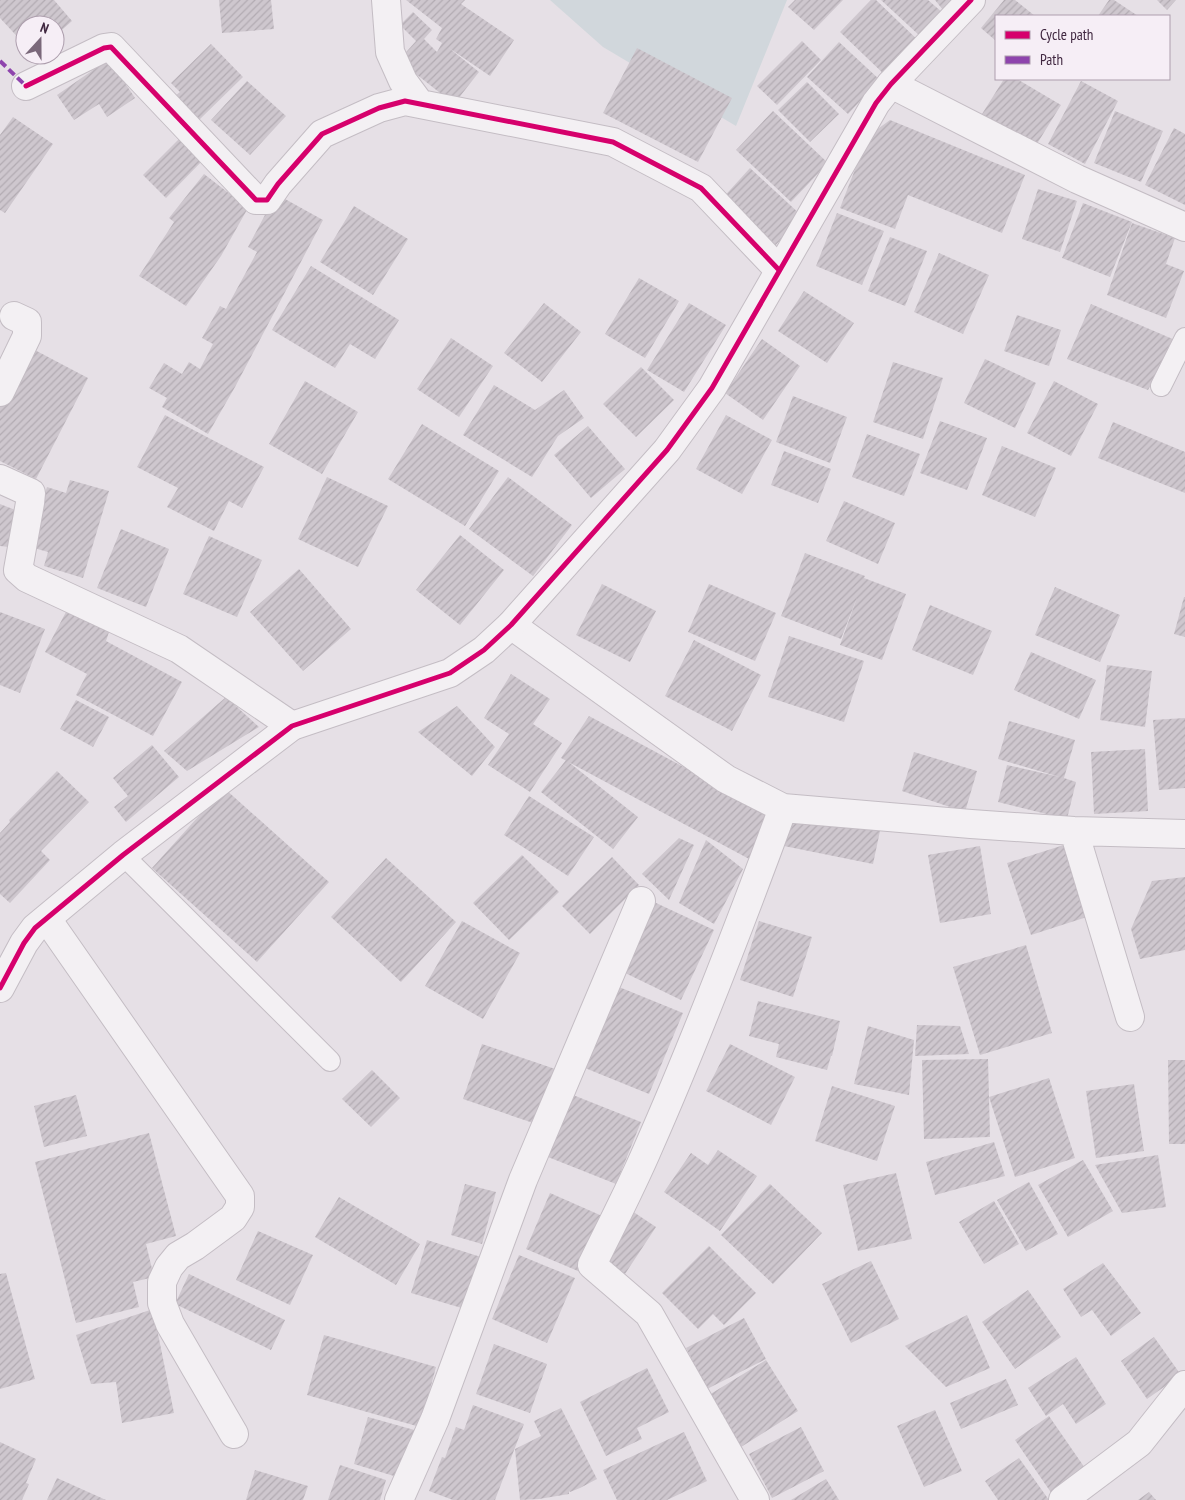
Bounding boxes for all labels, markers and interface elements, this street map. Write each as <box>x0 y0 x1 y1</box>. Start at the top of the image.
north arrow <box>15 15 65 65</box>
legend <box>995 15 1170 80</box>
text: N <box>38 18 51 38</box>
text: Cycle path <box>1040 25 1093 44</box>
text: Path <box>1040 50 1063 69</box>

